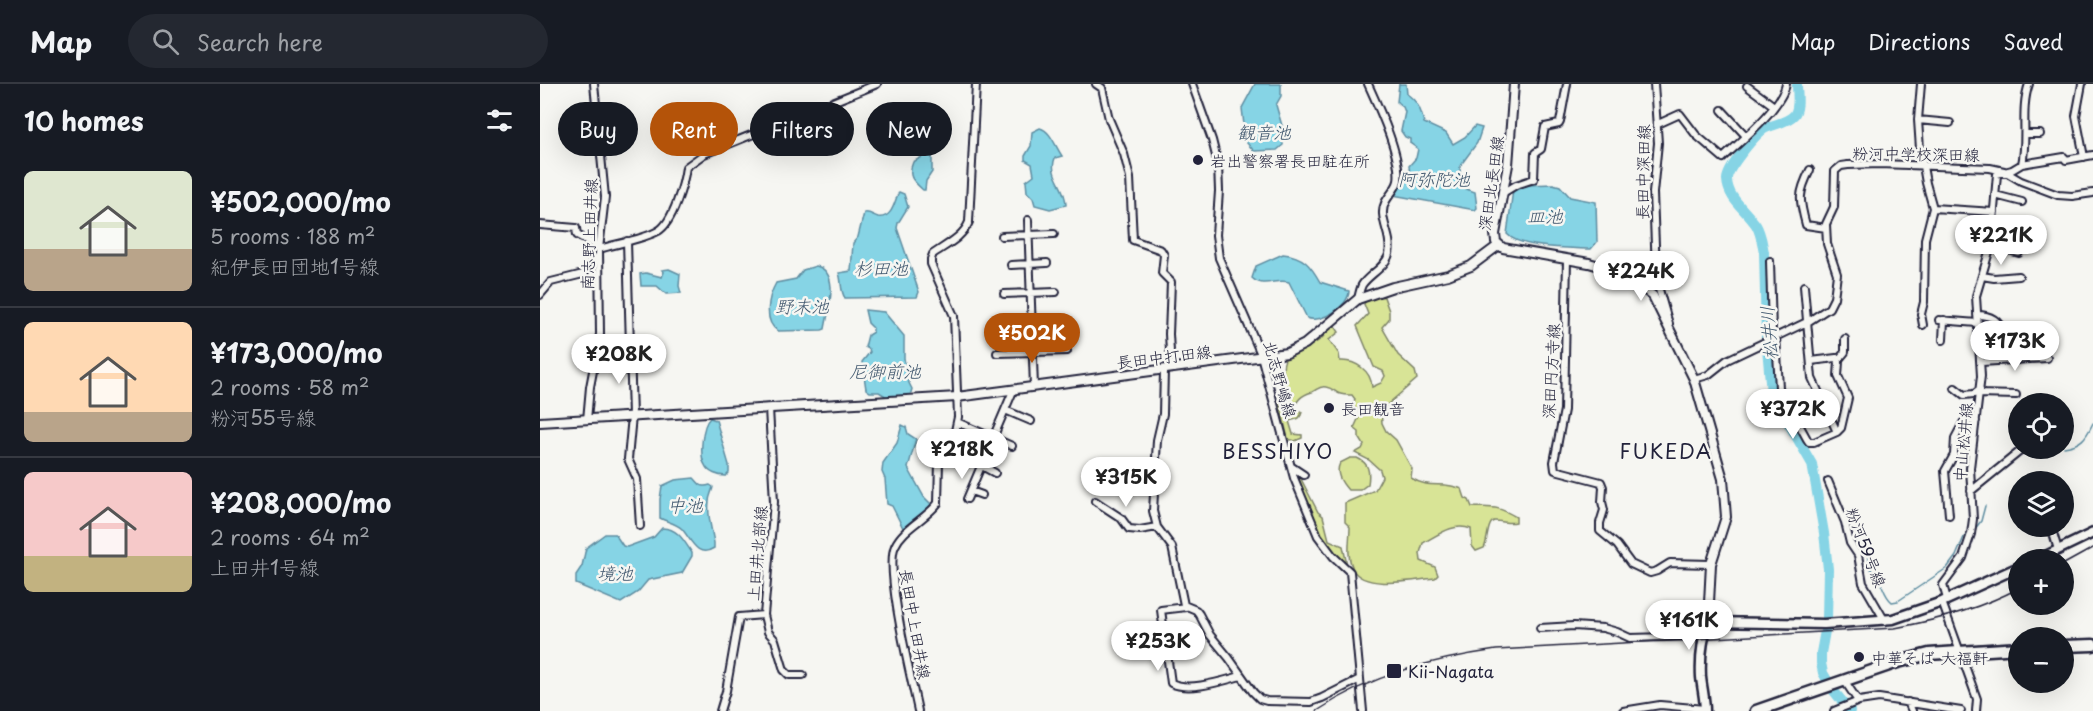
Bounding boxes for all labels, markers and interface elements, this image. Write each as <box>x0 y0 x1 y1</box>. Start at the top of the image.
search box <box>128 14 548 68</box>
text: Map <box>30 20 92 63</box>
icon: search <box>149 25 182 58</box>
text: Search here <box>197 25 323 58</box>
text: Map <box>1790 25 1835 57</box>
text: Directions <box>1868 25 1970 57</box>
text: Saved <box>2003 25 2063 57</box>
text: 10 homes <box>24 101 144 140</box>
chip: Buy <box>558 102 638 156</box>
chip: Rent <box>650 102 738 156</box>
chip: Filters <box>750 102 854 156</box>
chip: New <box>866 102 952 156</box>
icon: filters <box>483 104 516 137</box>
water label: 観音池 <box>1237 118 1292 145</box>
street label: 長田中深田線 <box>1629 124 1655 220</box>
street label: 深田北長田線 <box>1471 134 1509 232</box>
street label: 粉河中学校深田線 <box>1852 140 1980 166</box>
place label: 岩出警察署長田駐在所 <box>1210 148 1370 172</box>
marker: 岩出警察署長田駐在所 <box>1191 153 1205 167</box>
water label: 阿弥陀池 <box>1398 165 1471 192</box>
street label: 南志野上田井線 <box>574 178 602 290</box>
text: ¥502,000/mo <box>210 182 391 221</box>
icon: home <box>72 195 144 267</box>
water label: 皿池 <box>1527 202 1564 229</box>
pin: ¥221K <box>1959 215 2043 266</box>
text: ¥221K <box>1969 219 2033 249</box>
text: 5 rooms · 188 m² <box>210 221 375 251</box>
text: 紀伊長田団地1号線 <box>210 251 379 281</box>
pin: ¥224K <box>1599 251 1683 302</box>
water label: 杉田池 <box>854 254 909 281</box>
text: ¥224K <box>1607 255 1675 285</box>
water label: 野末池 <box>775 292 830 319</box>
water label: 松井川 <box>1753 305 1783 361</box>
pin: ¥502K <box>990 313 1074 364</box>
text: ¥502K <box>998 317 1066 347</box>
pin: ¥173K <box>1973 321 2057 372</box>
street label: 深田円方寺線 <box>1536 322 1564 420</box>
text: ¥173K <box>1984 325 2046 355</box>
text: ¥173,000/mo <box>210 333 383 372</box>
pin: ¥208K <box>577 334 661 385</box>
street label: 北志野嶋線 <box>1258 337 1304 421</box>
text: ¥208K <box>585 338 653 368</box>
street label: 長田中打田線 <box>1115 338 1213 374</box>
icon: home <box>72 346 144 418</box>
water label: 尼御前池 <box>849 357 922 384</box>
text: 2 rooms · 58 m² <box>210 372 369 402</box>
pin: ¥372K <box>1751 389 1835 440</box>
text: ¥372K <box>1760 393 1826 423</box>
map controls <box>2008 393 2074 693</box>
button: locate <box>2008 393 2074 459</box>
place label: 長田観音 <box>1341 396 1405 420</box>
marker: 長田観音 <box>1322 401 1336 415</box>
street label: 中山松井線 <box>1947 401 1977 483</box>
text: 粉河55号線 <box>210 402 316 432</box>
pin: ¥218K <box>920 429 1004 480</box>
text: ¥218K <box>930 433 994 463</box>
district label: BESSHIYO <box>1222 436 1334 466</box>
district label: FUKEDA <box>1620 436 1712 466</box>
pin: ¥315K <box>1084 457 1168 508</box>
text: ¥315K <box>1095 461 1157 491</box>
button: layers <box>2008 471 2074 537</box>
text: ¥208,000/mo <box>210 483 391 522</box>
water label: 中池 <box>667 491 704 518</box>
icon: home <box>72 496 144 568</box>
street label: 上田井北部線 <box>740 504 772 602</box>
street label: 粉河59号線 <box>1841 504 1893 590</box>
text: 2 rooms · 64 m² <box>210 522 370 552</box>
button: + <box>2008 549 2074 615</box>
text: 上田井1号線 <box>210 552 319 582</box>
water label: 境池 <box>597 559 634 586</box>
street label: 長田中上田井線 <box>894 567 938 681</box>
pin: ¥161K <box>1647 600 1731 651</box>
text: ¥161K <box>1659 604 1719 634</box>
pin: ¥253K <box>1116 621 1200 672</box>
text: ¥253K <box>1125 625 1191 655</box>
button: − <box>2008 627 2074 693</box>
place label: 中華そば 大福軒 <box>1871 645 1988 669</box>
marker: 中華そば 大福軒 <box>1852 650 1866 664</box>
place label: Kii-Nagata <box>1408 659 1494 683</box>
marker: Kii-Nagata <box>1385 662 1403 680</box>

